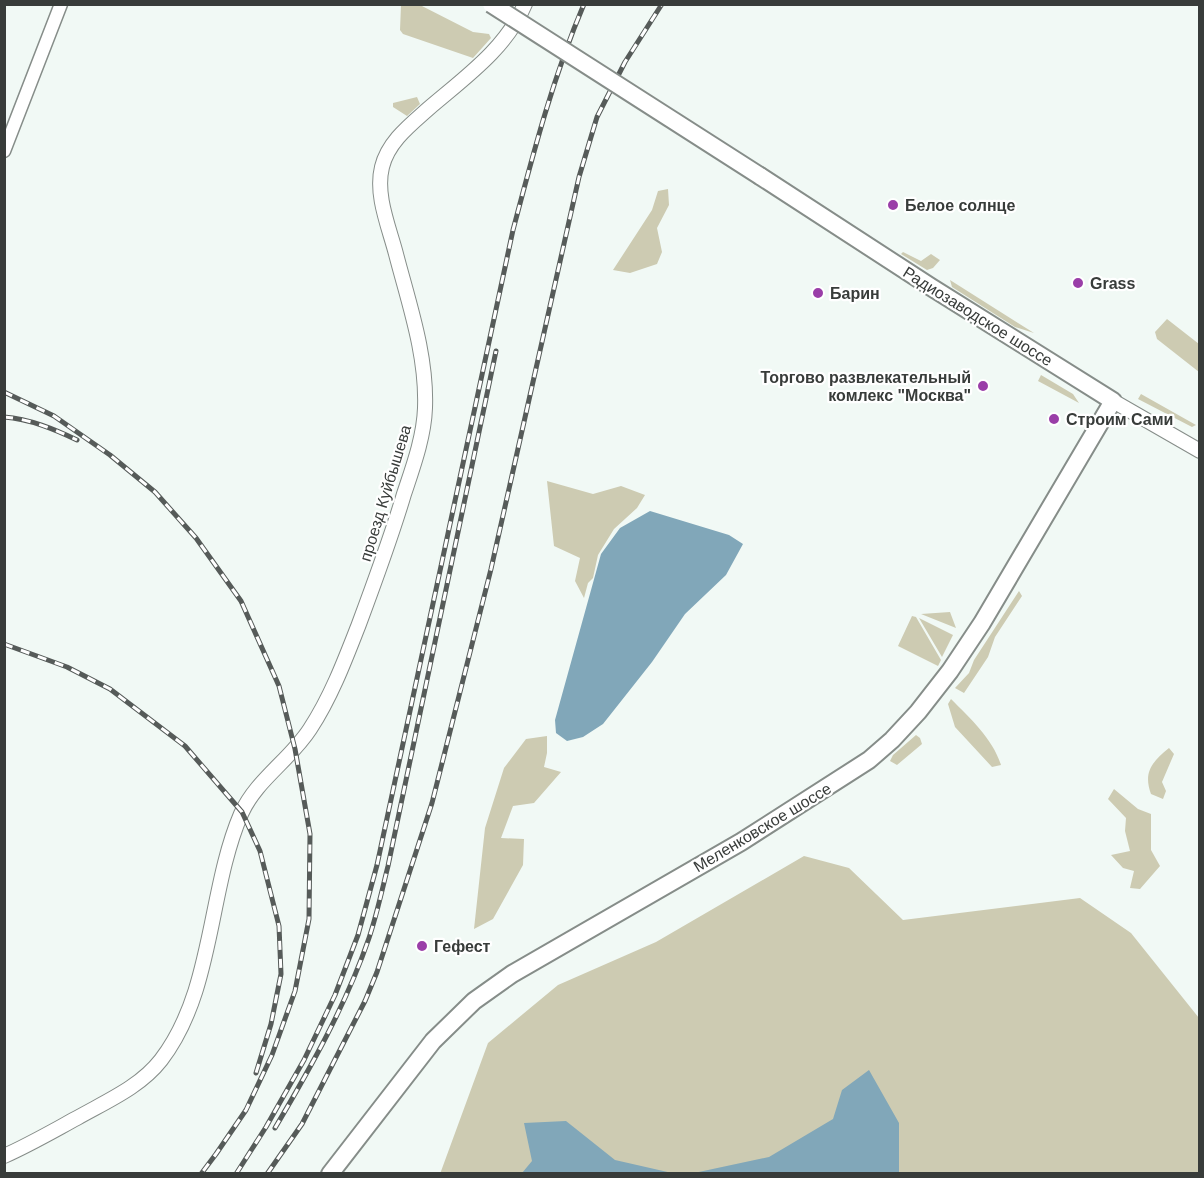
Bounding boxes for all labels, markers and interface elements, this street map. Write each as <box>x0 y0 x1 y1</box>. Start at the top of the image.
place label: Белое солнце <box>905 197 1015 214</box>
marker: Белое солнце <box>886 198 900 212</box>
street label: Радиозаводское шоссе <box>900 264 1055 369</box>
place label: Grass <box>1090 275 1135 292</box>
marker: Grass <box>1071 276 1085 290</box>
place label: Барин <box>830 285 880 302</box>
marker: Барин <box>811 286 825 300</box>
place label: Торгово развлекательный комлекс "Москва" <box>761 369 971 404</box>
marker: Торгово развлекательный комлекс "Москва" <box>976 379 990 393</box>
place label: Строим Сами <box>1066 411 1173 428</box>
marker: Строим Сами <box>1047 412 1061 426</box>
street label: проезд Куйбышева <box>357 423 414 563</box>
street label: Меленковское шоссе <box>690 780 834 875</box>
place label: Гефест <box>434 938 491 955</box>
marker: Гефест <box>415 939 429 953</box>

